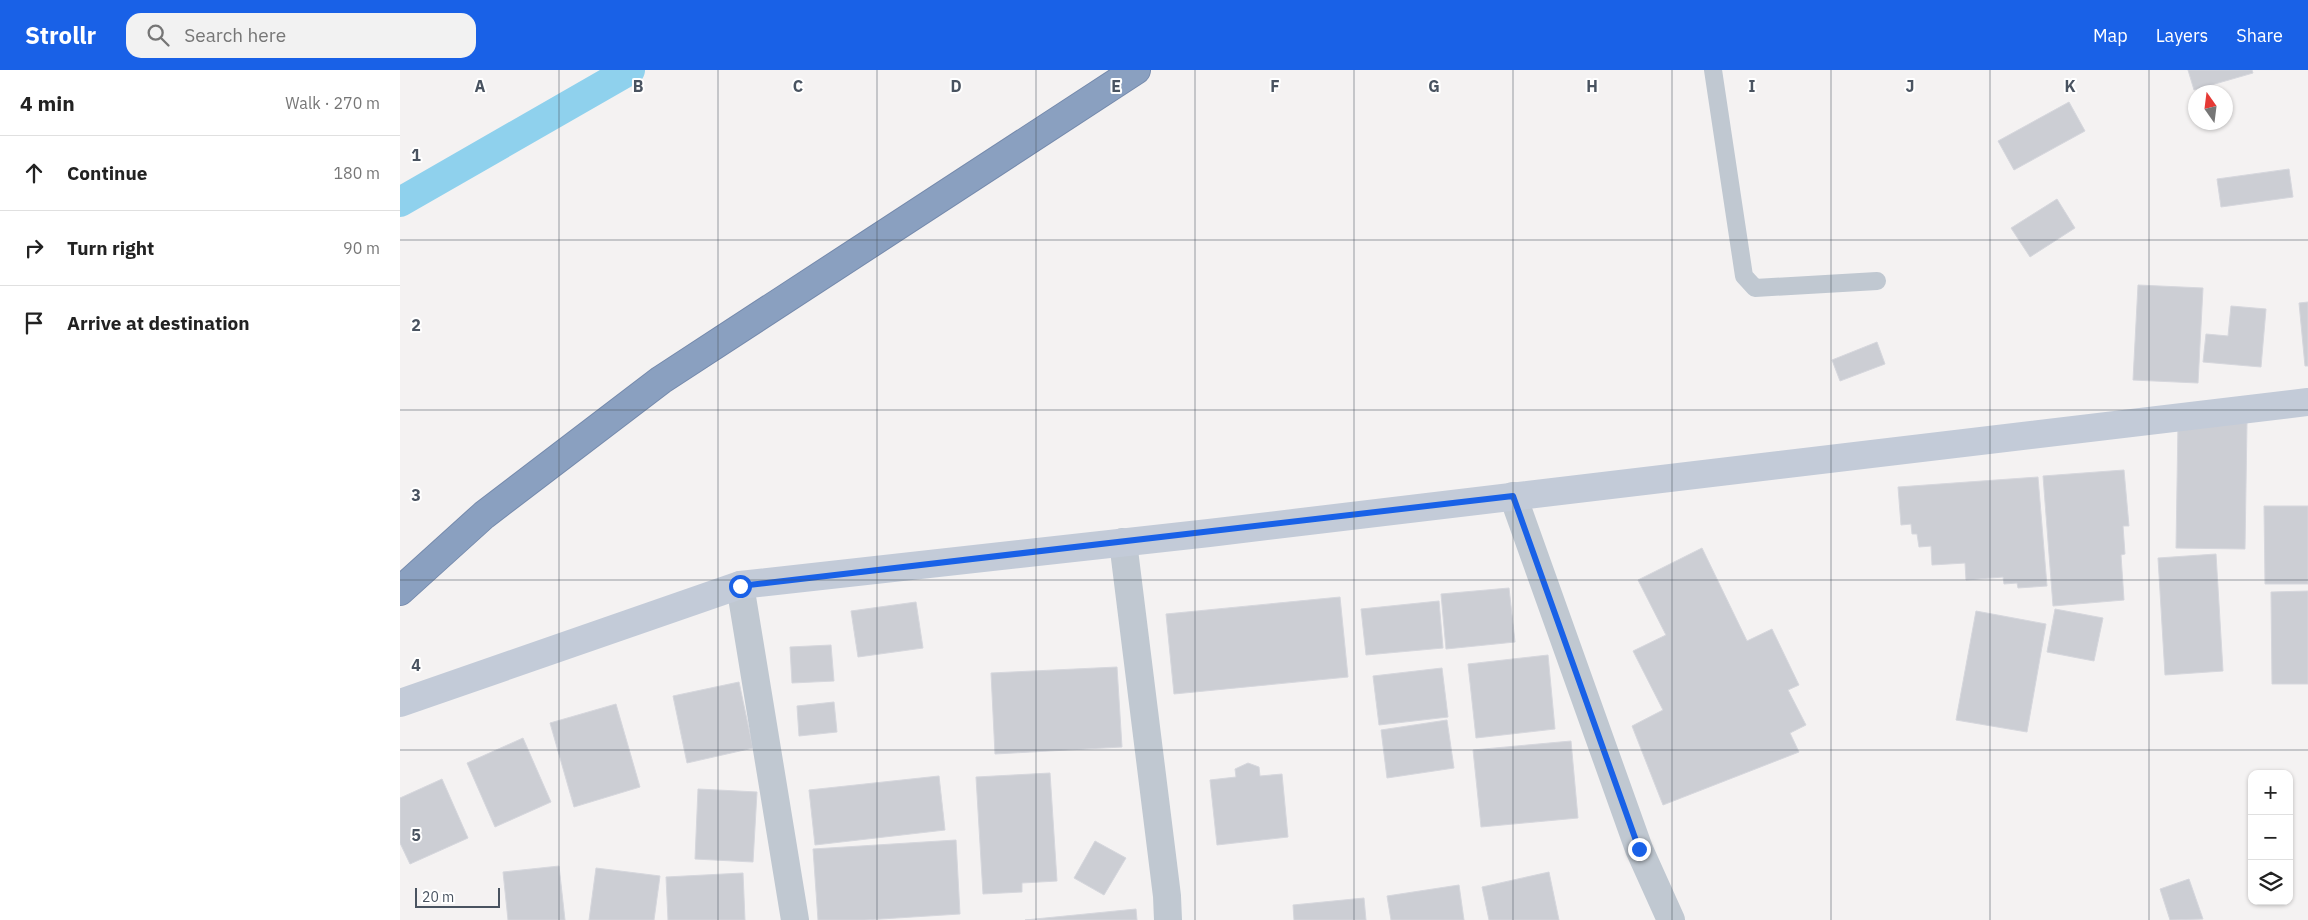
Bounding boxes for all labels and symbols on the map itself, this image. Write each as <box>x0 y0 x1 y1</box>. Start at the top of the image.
text: A <box>475 76 486 96</box>
text: B <box>633 76 644 96</box>
text: C <box>793 76 803 96</box>
text: D <box>950 76 962 96</box>
text: E <box>1111 76 1121 96</box>
text: F <box>1270 76 1280 96</box>
text: G <box>1428 76 1440 96</box>
text: H <box>1586 76 1598 96</box>
text: I <box>1749 76 1756 96</box>
text: J <box>1906 76 1914 96</box>
text: K <box>2064 76 2076 96</box>
north arrow <box>2188 85 2233 130</box>
text: 1 <box>411 145 421 165</box>
text: 2 <box>411 315 421 335</box>
text: 3 <box>411 485 421 505</box>
route start <box>729 575 752 598</box>
text: 4 <box>411 655 421 675</box>
text: 5 <box>411 825 421 845</box>
route end <box>1628 838 1651 861</box>
scale bar <box>415 885 500 908</box>

